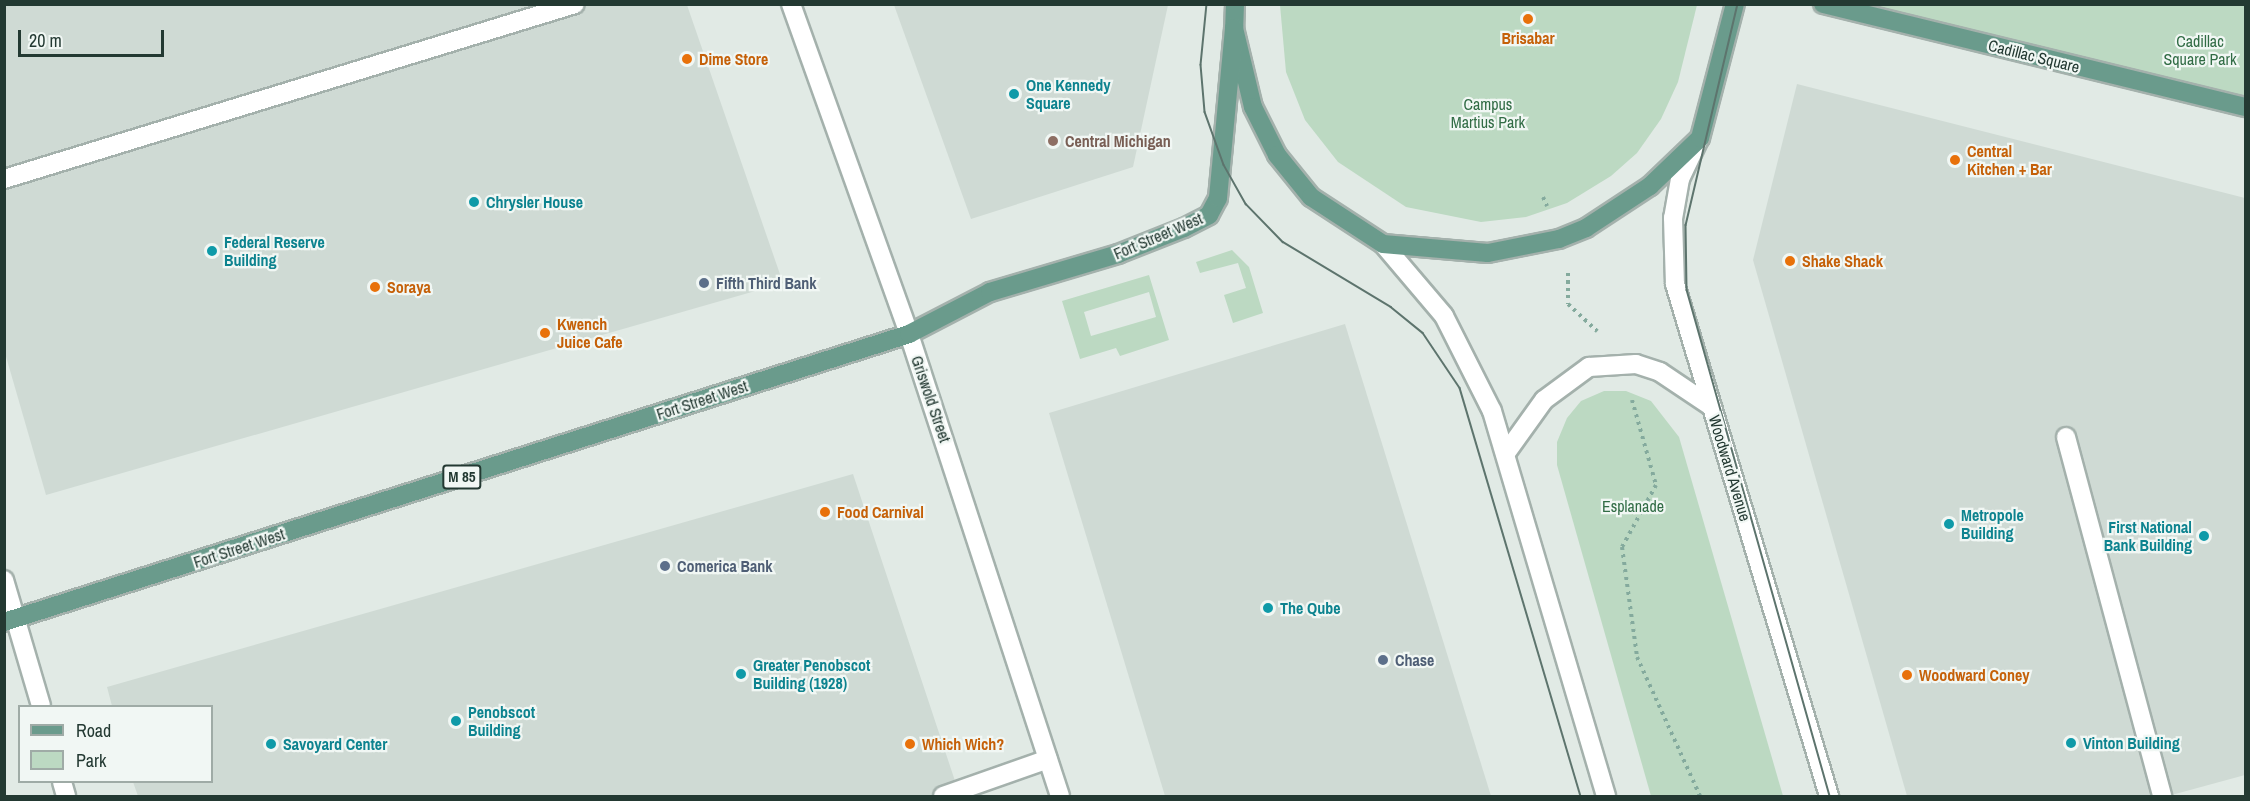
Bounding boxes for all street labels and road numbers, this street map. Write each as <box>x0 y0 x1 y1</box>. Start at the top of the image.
street label: Cadillac Square <box>1986 35 2082 77</box>
street label: Fort Street West <box>1111 209 1205 263</box>
street label: Griswold Street <box>907 353 955 445</box>
street label: Fort Street West <box>654 376 750 424</box>
street label: Woodward Avenue <box>1705 412 1755 524</box>
road number: M 85 <box>441 465 483 489</box>
street label: Fort Street West <box>191 524 287 572</box>

